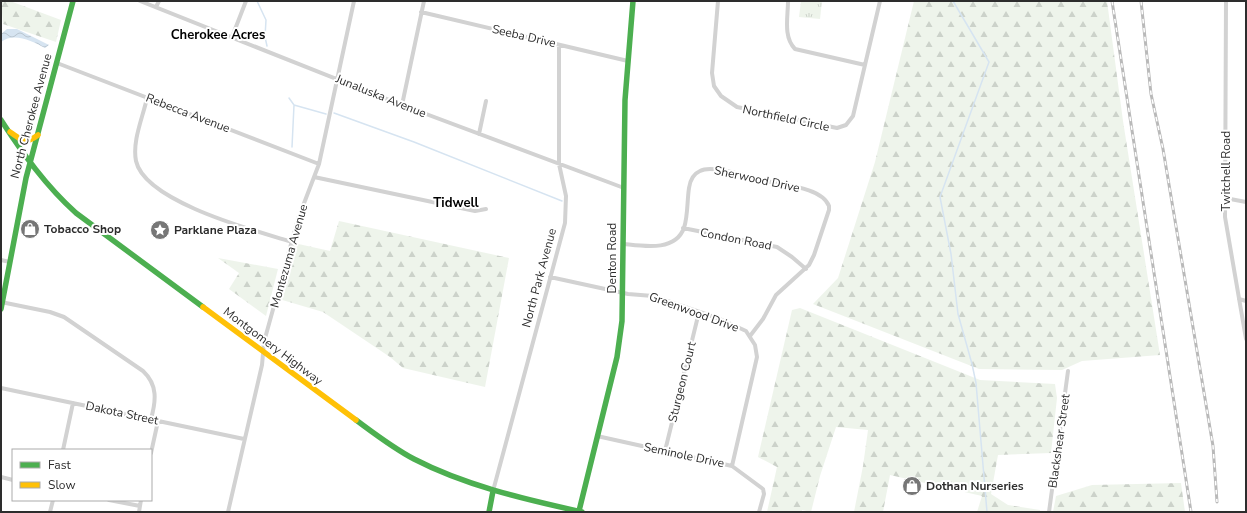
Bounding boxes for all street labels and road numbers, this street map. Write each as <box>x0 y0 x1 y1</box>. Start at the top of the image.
street label: Seeba Drive <box>491 21 557 51</box>
street label: North Cherokee Avenue <box>7 52 55 180</box>
street label: Junaluska Avenue <box>333 70 429 121</box>
street label: Rebecca Avenue <box>144 90 232 136</box>
street label: Northfield Circle <box>741 101 831 135</box>
street label: Twitchell Road <box>1218 131 1234 211</box>
street label: Sherwood Drive <box>713 162 801 196</box>
street label: Montezuma Avenue <box>267 202 311 310</box>
street label: Denton Road <box>604 223 620 293</box>
street label: Condon Road <box>699 224 773 254</box>
street label: North Park Avenue <box>518 227 560 329</box>
street label: Greenwood Drive <box>647 288 741 336</box>
street label: Montgomery Highway <box>220 303 327 389</box>
street label: Sturgeon Court <box>664 339 700 424</box>
street label: Blackshear Street <box>1044 392 1074 489</box>
street label: Dakota Street <box>84 397 161 429</box>
street label: Seminole Drive <box>642 439 726 471</box>

